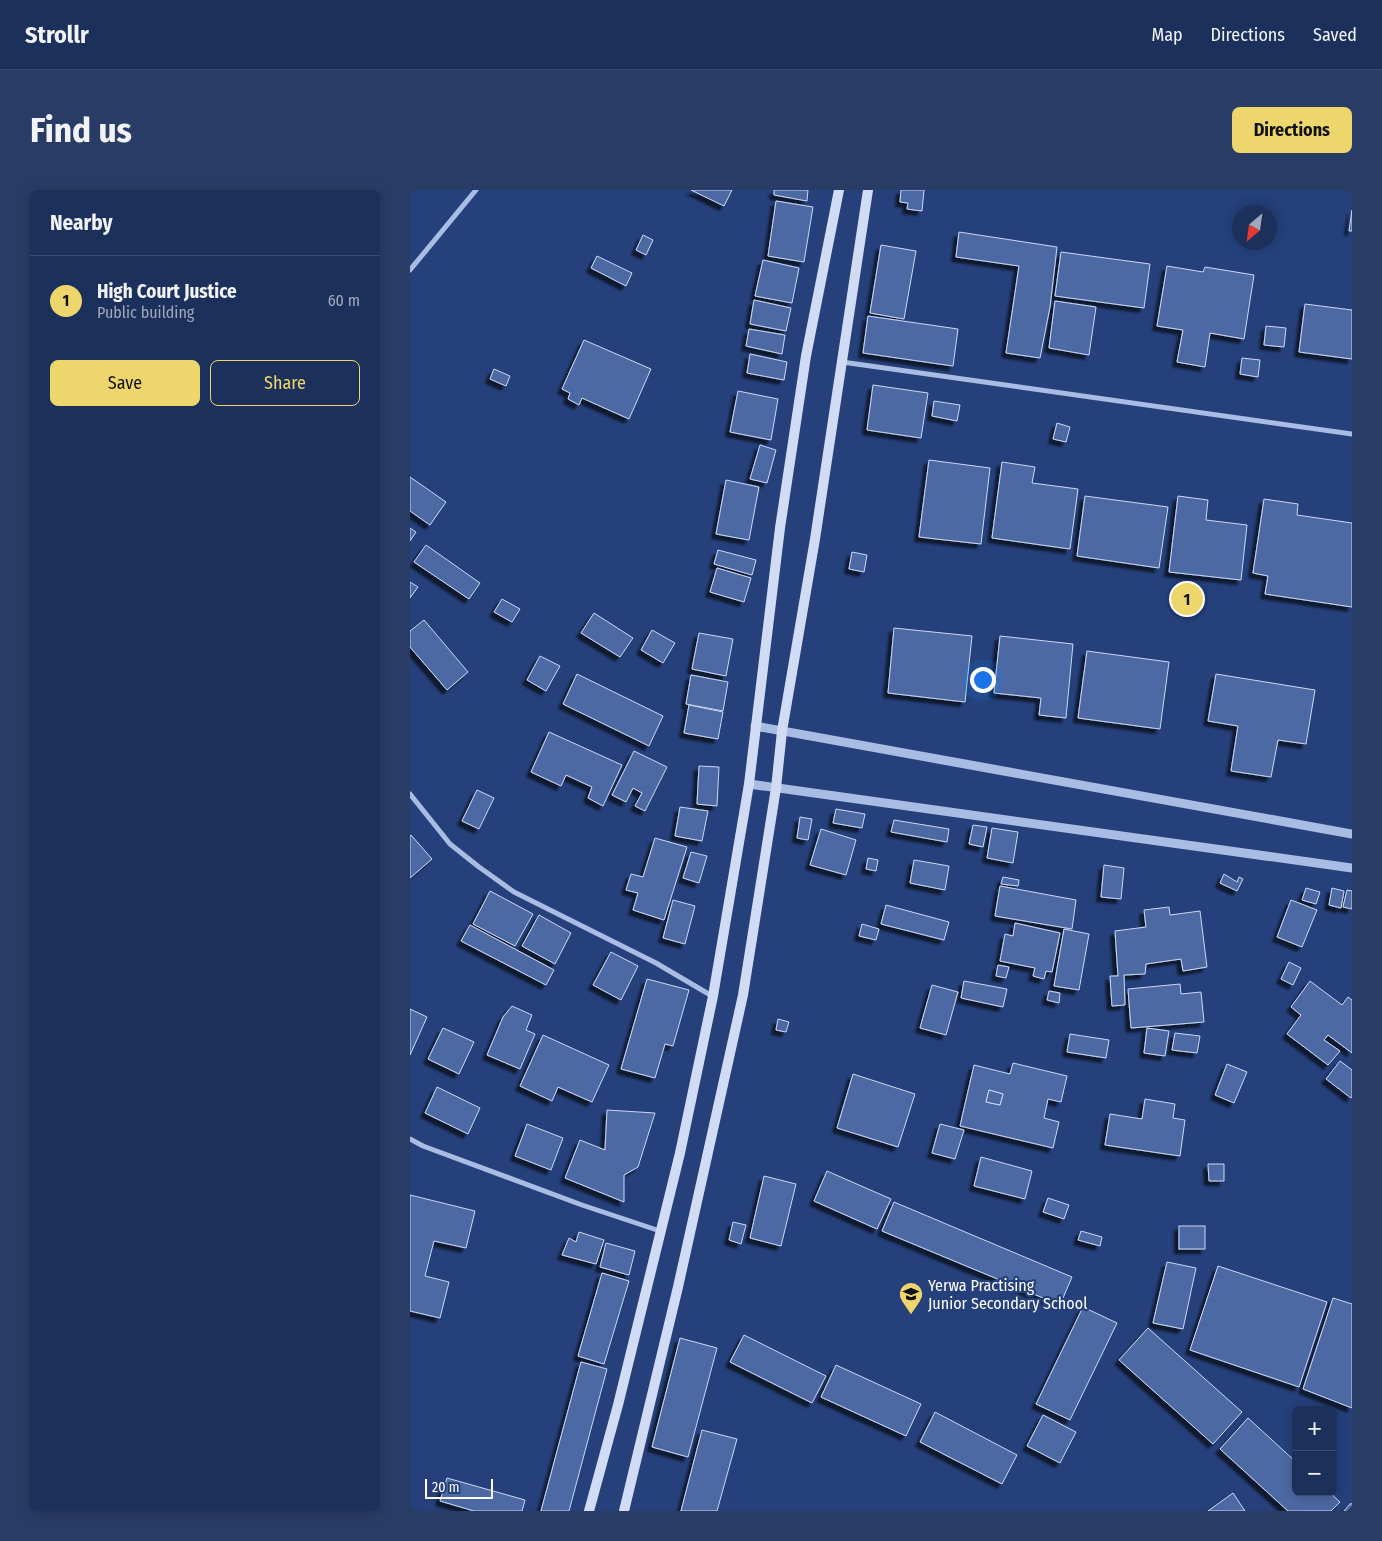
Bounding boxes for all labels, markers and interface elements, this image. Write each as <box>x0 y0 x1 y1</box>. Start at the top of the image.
text: Strollr <box>25 21 89 49</box>
text: Map <box>1151 24 1183 46</box>
text: Directions <box>1211 24 1285 46</box>
text: Saved <box>1313 24 1357 46</box>
button: Directions <box>1232 107 1352 153</box>
text: Find us <box>30 109 132 151</box>
north arrow <box>1232 205 1277 250</box>
text: Nearby <box>50 210 112 236</box>
text: High Court Justice <box>97 280 237 303</box>
text: 1 <box>63 291 69 310</box>
text: 60 m <box>328 291 360 310</box>
text: Public building <box>97 303 194 322</box>
button: Save <box>50 360 200 406</box>
button: Share <box>210 360 360 406</box>
pin: 1 <box>1171 580 1203 618</box>
your location <box>970 667 996 693</box>
place label: Yerwa Practising Junior Secondary School <box>928 1276 1087 1313</box>
school or university icon: Yerwa Practising Junior Secondary School <box>898 1281 924 1315</box>
map controls <box>1292 1406 1337 1496</box>
button: + <box>1292 1406 1337 1451</box>
button: − <box>1292 1451 1337 1496</box>
scale bar <box>425 1476 492 1499</box>
text: 20 m <box>432 1479 460 1496</box>

